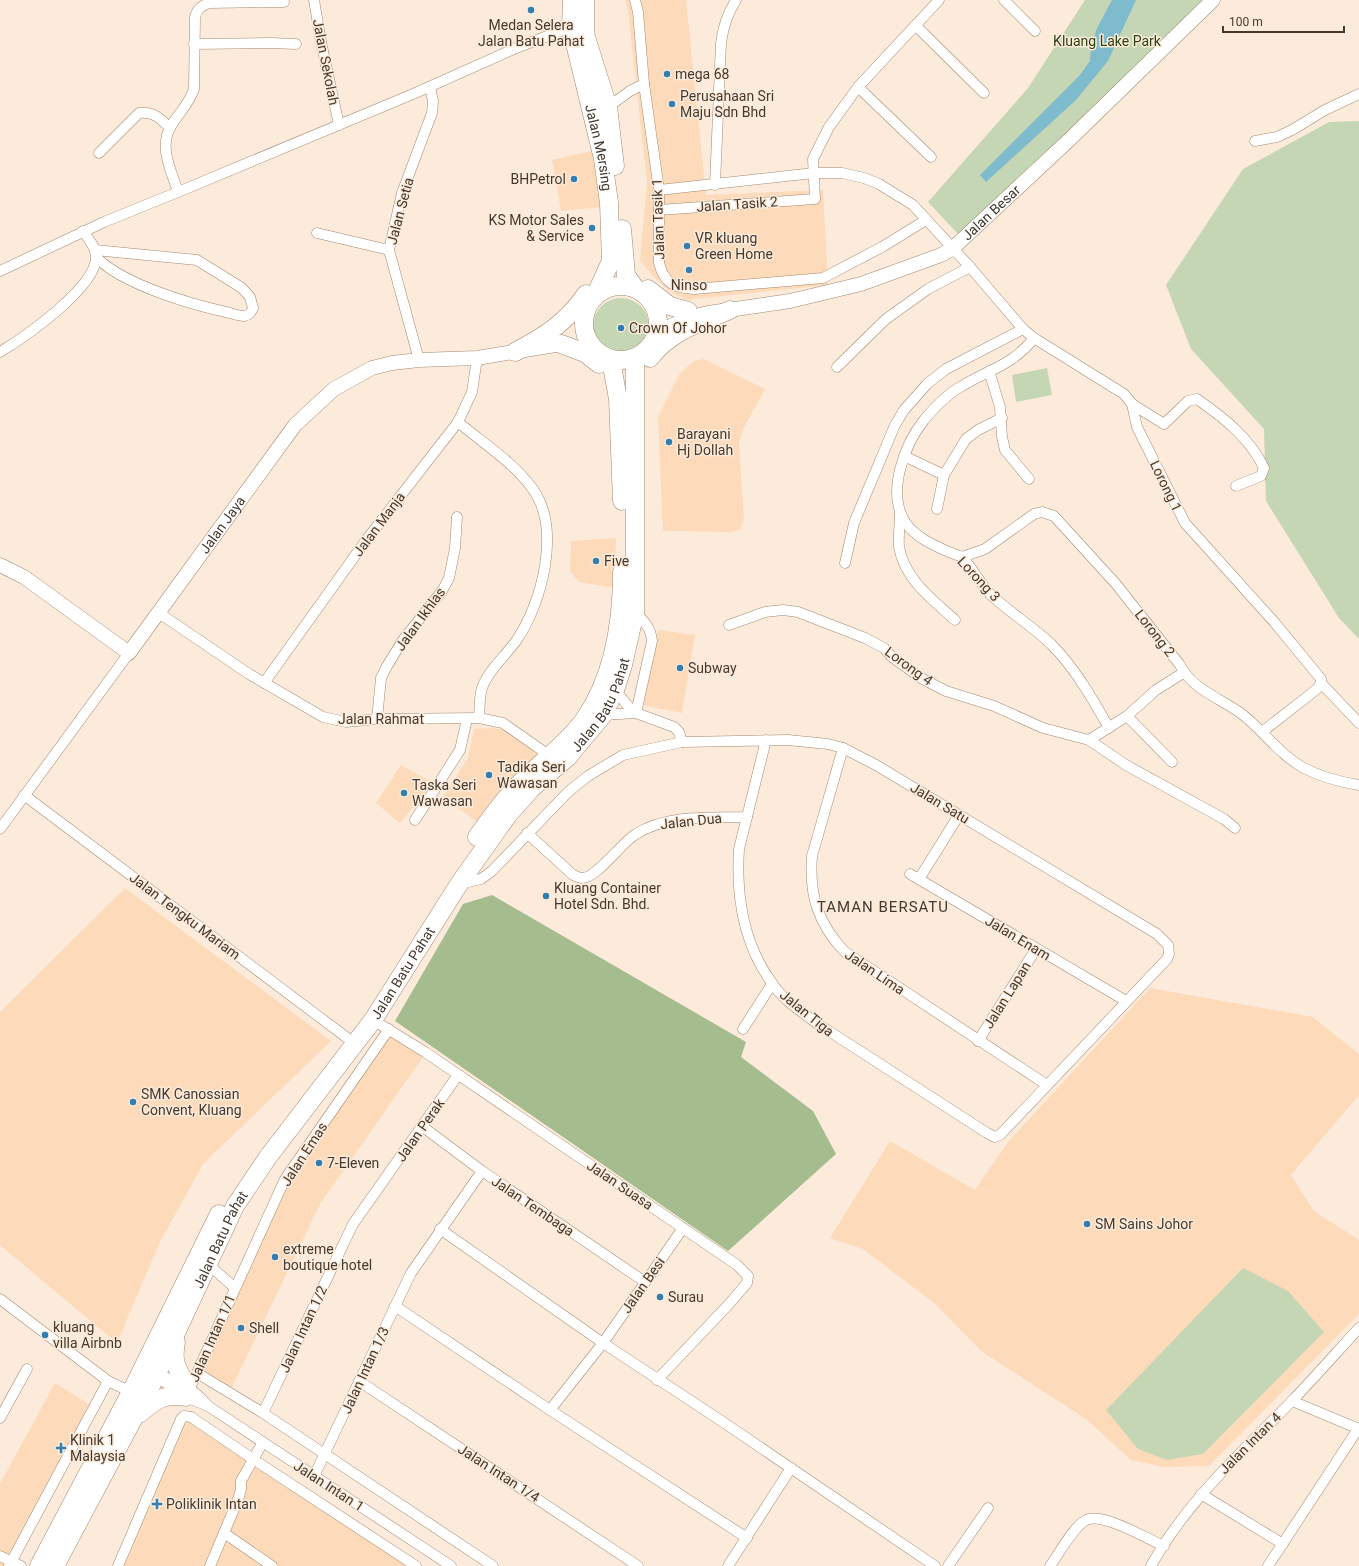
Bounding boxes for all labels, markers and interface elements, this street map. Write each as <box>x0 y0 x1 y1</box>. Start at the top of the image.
marker: Medan Selera Jalan Batu Pahat <box>526 5 536 15</box>
scale bar <box>1223 8 1344 34</box>
text: 100 m <box>1229 15 1263 29</box>
place label: Medan Selera Jalan Batu Pahat <box>478 17 584 49</box>
street label: Jalan Sekolah <box>310 18 342 106</box>
park label: Kluang Lake Park <box>1053 33 1162 49</box>
place label: mega 68 <box>675 66 730 82</box>
marker: mega 68 <box>662 69 672 79</box>
place label: Perusahaan Sri Maju Sdn Bhd <box>680 88 774 120</box>
marker: Perusahaan Sri Maju Sdn Bhd <box>667 99 677 109</box>
street label: Jalan Mersing <box>582 103 615 192</box>
place label: BHPetrol <box>511 171 566 187</box>
marker: BHPetrol <box>569 174 579 184</box>
street label: Jalan Setia <box>383 176 417 246</box>
street label: Jalan Tasik 1 <box>649 178 667 260</box>
street label: Jalan Besar <box>959 182 1024 243</box>
street label: Jalan Tasik 2 <box>696 193 778 215</box>
place label: KS Motor Sales & Service <box>489 212 584 244</box>
marker: KS Motor Sales & Service <box>587 223 597 233</box>
place label: VR kluang Green Home <box>695 230 773 262</box>
marker: VR kluang Green Home <box>682 241 692 251</box>
marker: Ninso <box>684 265 694 275</box>
place label: Ninso <box>671 277 707 293</box>
place label: Crown Of Johor <box>629 320 727 336</box>
marker: Crown Of Johor <box>616 323 626 333</box>
place label: Barayani Hj Dollah <box>677 426 733 458</box>
marker: Barayani Hj Dollah <box>664 437 674 447</box>
street label: Lorong 1 <box>1147 458 1185 514</box>
street label: Jalan Manja <box>350 489 408 559</box>
street label: Jalan Jaya <box>196 493 249 557</box>
place label: Five <box>604 553 629 569</box>
street label: Lorong 3 <box>954 553 1004 605</box>
marker: Five <box>591 556 601 566</box>
street label: Jalan Ikhlas <box>392 584 448 654</box>
street label: Lorong 2 <box>1132 606 1178 660</box>
street label: Lorong 4 <box>882 643 936 689</box>
street label: Jalan Batu Pahat <box>568 656 632 755</box>
place label: Subway <box>688 660 737 676</box>
marker: Subway <box>675 663 685 673</box>
street label: Jalan Rahmat <box>338 711 424 727</box>
place label: Tadika Seri Wawasan <box>497 759 566 791</box>
marker: Tadika Seri Wawasan <box>484 770 494 780</box>
place label: Taska Seri Wawasan <box>412 777 477 809</box>
street label: Jalan Satu <box>908 779 972 827</box>
marker: Taska Seri Wawasan <box>399 788 409 798</box>
street label: Jalan Dua <box>659 810 723 832</box>
street label: Jalan Tengku Mariam <box>127 869 243 963</box>
place label: Kluang Container Hotel Sdn. Bhd. <box>554 880 661 912</box>
marker: Kluang Container Hotel Sdn. Bhd. <box>541 891 551 901</box>
district label: TAMAN BERSATU <box>817 898 949 916</box>
street label: Jalan Enam <box>983 912 1053 964</box>
street label: Jalan Batu Pahat <box>368 923 438 1022</box>
street label: Jalan Lima <box>842 946 908 998</box>
street label: Jalan Lapan <box>980 959 1034 1031</box>
street label: Jalan Tiga <box>777 986 837 1040</box>
place label: SMK Canossian Convent, Kluang <box>141 1086 242 1118</box>
street label: Jalan Perak <box>393 1095 448 1164</box>
marker: SMK Canossian Convent, Kluang <box>128 1097 138 1107</box>
street label: Jalan Emas <box>278 1119 330 1189</box>
place label: 7-Eleven <box>327 1155 379 1171</box>
street label: Jalan Suasa <box>584 1157 656 1213</box>
marker: 7-Eleven <box>314 1158 324 1168</box>
street label: Jalan Tembaga <box>489 1173 577 1239</box>
street label: Jalan Batu Pahat <box>190 1188 251 1291</box>
place label: SM Sains Johor <box>1095 1216 1193 1232</box>
marker: SM Sains Johor <box>1082 1219 1092 1229</box>
place label: extreme boutique hotel <box>283 1241 372 1273</box>
marker: extreme boutique hotel <box>270 1252 280 1262</box>
street label: Jalan Besi <box>618 1254 668 1316</box>
street label: Jalan Intan 1/2 <box>276 1283 330 1375</box>
place label: Surau <box>668 1289 704 1305</box>
street label: Jalan Intan 1/1 <box>186 1292 238 1384</box>
marker: Surau <box>655 1292 665 1302</box>
place label: kluang villa Airbnb <box>53 1319 122 1351</box>
place label: Shell <box>249 1320 279 1336</box>
marker: Shell <box>236 1323 246 1333</box>
street label: Jalan Intan 1/3 <box>338 1324 392 1416</box>
marker: kluang villa Airbnb <box>40 1330 50 1340</box>
street label: Jalan Intan 4 <box>1216 1409 1284 1477</box>
place label: Klinik 1 Malaysia <box>70 1432 126 1464</box>
street label: Jalan Intan 1/4 <box>455 1441 543 1505</box>
marker: Klinik 1 Malaysia <box>55 1442 67 1454</box>
street label: Jalan Intan 1 <box>291 1457 367 1515</box>
place label: Poliklinik Intan <box>166 1496 257 1512</box>
marker: Poliklinik Intan <box>151 1498 163 1510</box>

